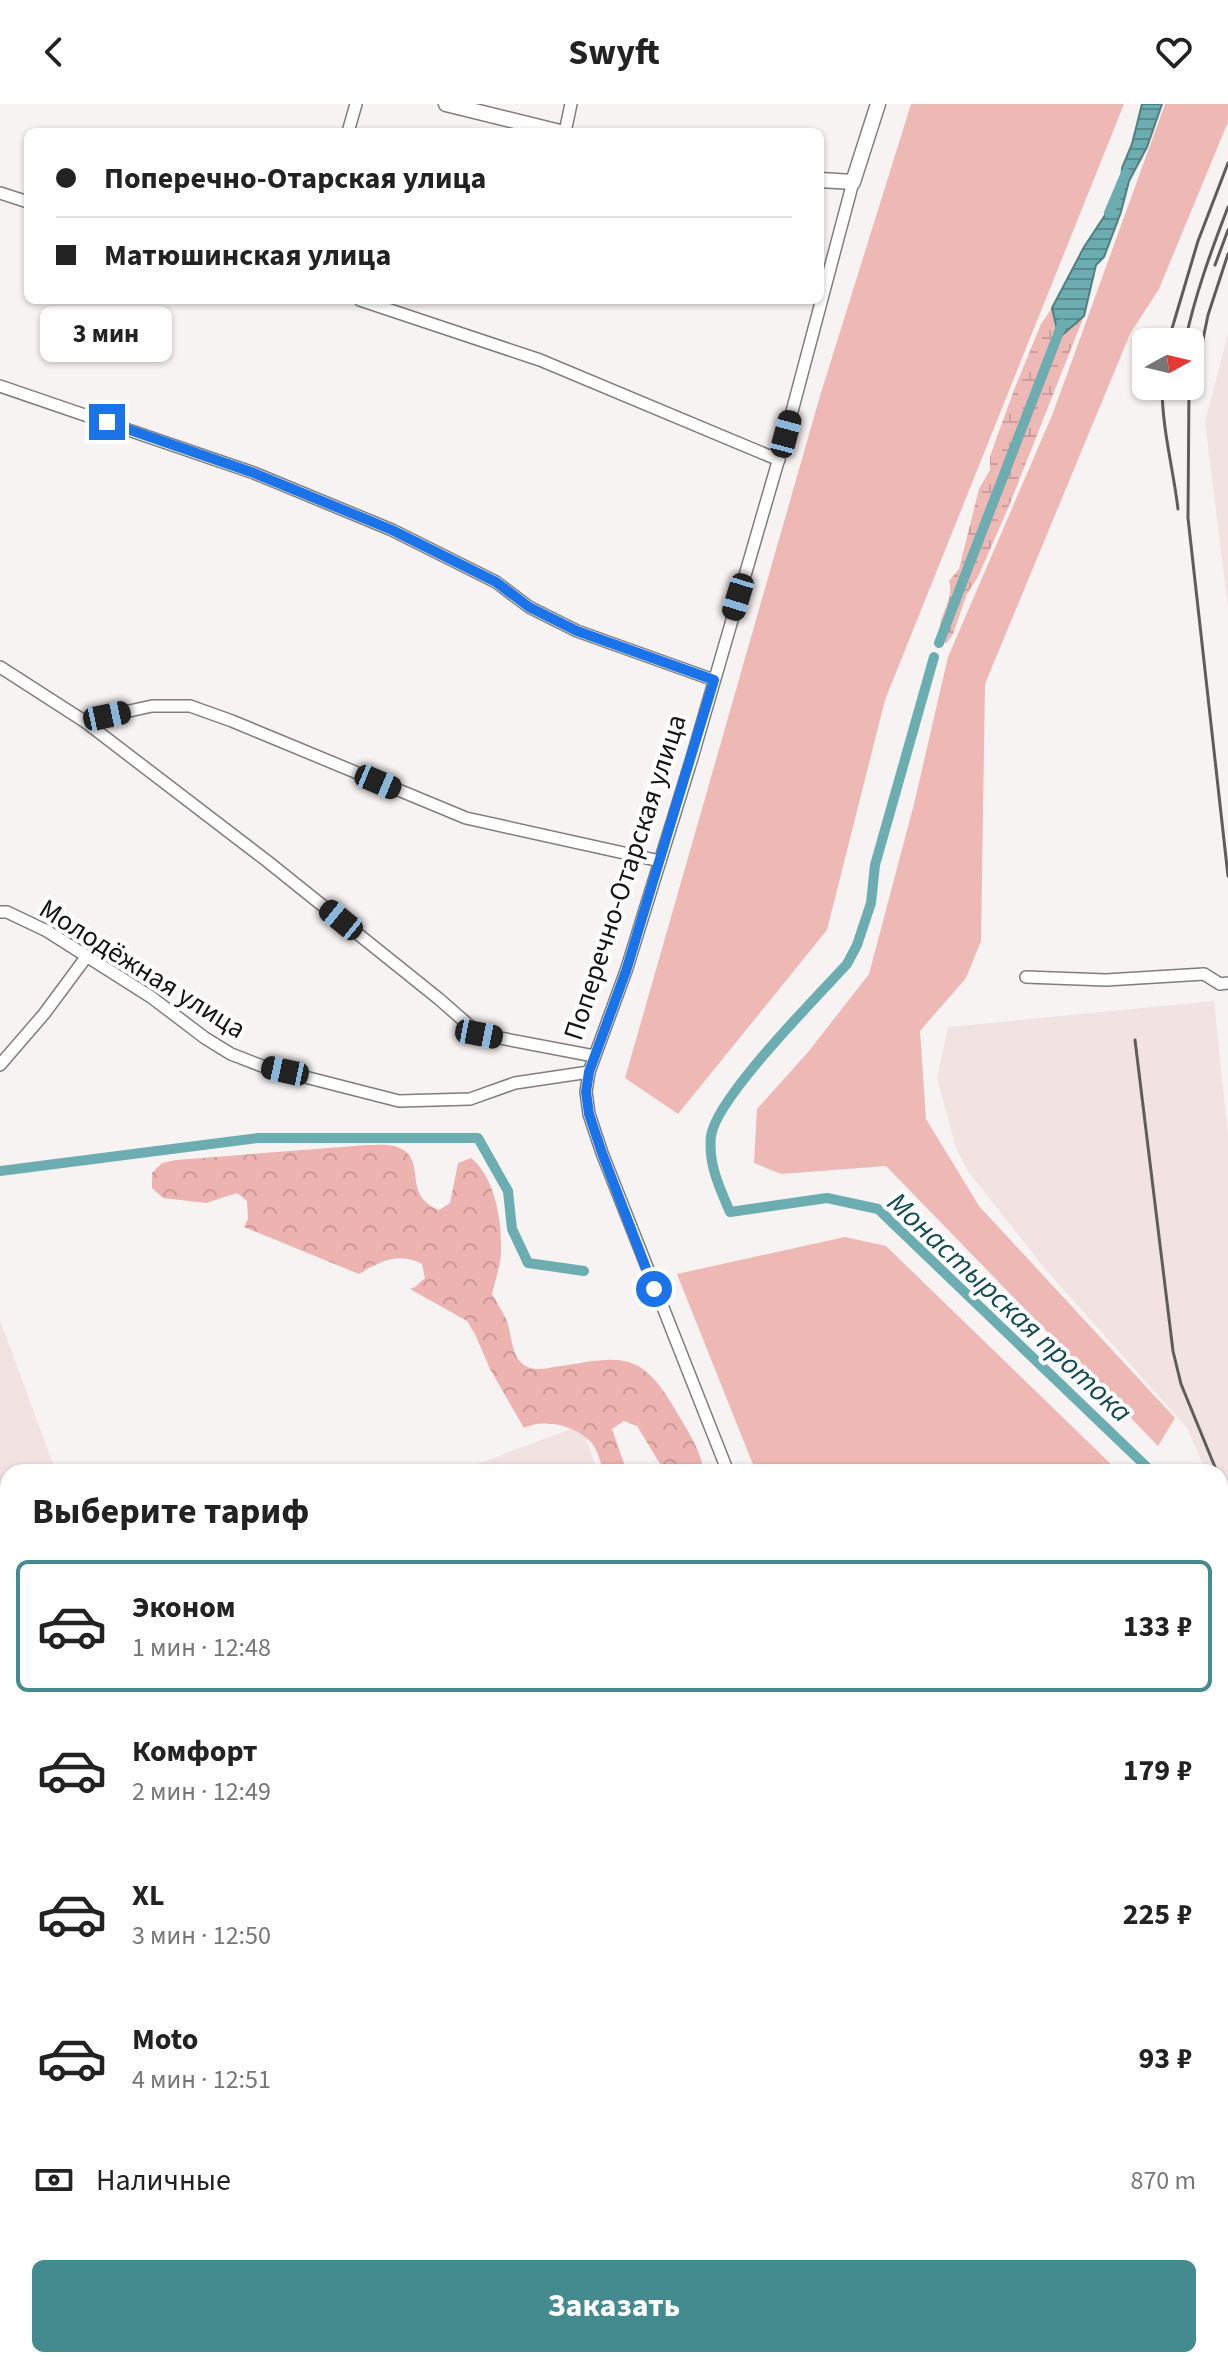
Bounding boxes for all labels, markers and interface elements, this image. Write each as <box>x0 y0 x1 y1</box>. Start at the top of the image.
text: Swyft <box>568 27 660 78</box>
icon: back <box>32 30 76 74</box>
icon: heart <box>1152 30 1196 74</box>
text: Поперечно-Отарская улица <box>104 157 486 200</box>
text: Матюшинская улица <box>104 234 391 277</box>
callout: 3 мин <box>41 306 173 362</box>
text: 3 мин <box>73 315 139 352</box>
north arrow <box>1132 328 1204 400</box>
map controls <box>1132 328 1204 400</box>
route end <box>89 404 125 440</box>
car <box>768 408 804 460</box>
car <box>720 571 756 623</box>
car <box>81 699 133 733</box>
street label: Поперечно-Отарская улица <box>553 709 697 1045</box>
car <box>351 762 405 802</box>
street label: Молодёжная улица <box>31 889 253 1049</box>
car <box>315 896 367 944</box>
car <box>453 1018 505 1050</box>
car <box>259 1054 311 1088</box>
water label: Монастырская протока <box>877 1182 1142 1433</box>
route start <box>636 1271 672 1307</box>
text: Выберите тариф <box>32 1486 309 1537</box>
text: Эконом <box>132 1586 236 1629</box>
icon: car <box>36 1590 108 1662</box>
text: 133 ₽ <box>1123 1605 1192 1648</box>
text: 1 мин · 12:48 <box>132 1629 271 1666</box>
text: Комфорт <box>132 1730 258 1773</box>
icon: car <box>36 1734 108 1806</box>
text: 179 ₽ <box>1123 1749 1192 1792</box>
text: 2 мин · 12:49 <box>132 1773 271 1810</box>
text: XL <box>132 1874 165 1917</box>
icon: car <box>36 1878 108 1950</box>
text: 225 ₽ <box>1123 1893 1192 1936</box>
text: 3 мин · 12:50 <box>132 1917 271 1954</box>
text: Moto <box>132 2018 198 2061</box>
icon: car <box>36 2022 108 2094</box>
text: 93 ₽ <box>1138 2037 1192 2080</box>
text: 4 мин · 12:51 <box>132 2061 271 2098</box>
icon: cash <box>32 2158 76 2202</box>
text: Наличные <box>96 2159 231 2202</box>
text: 870 m <box>1130 2162 1196 2199</box>
button: Заказать <box>32 2260 1196 2352</box>

